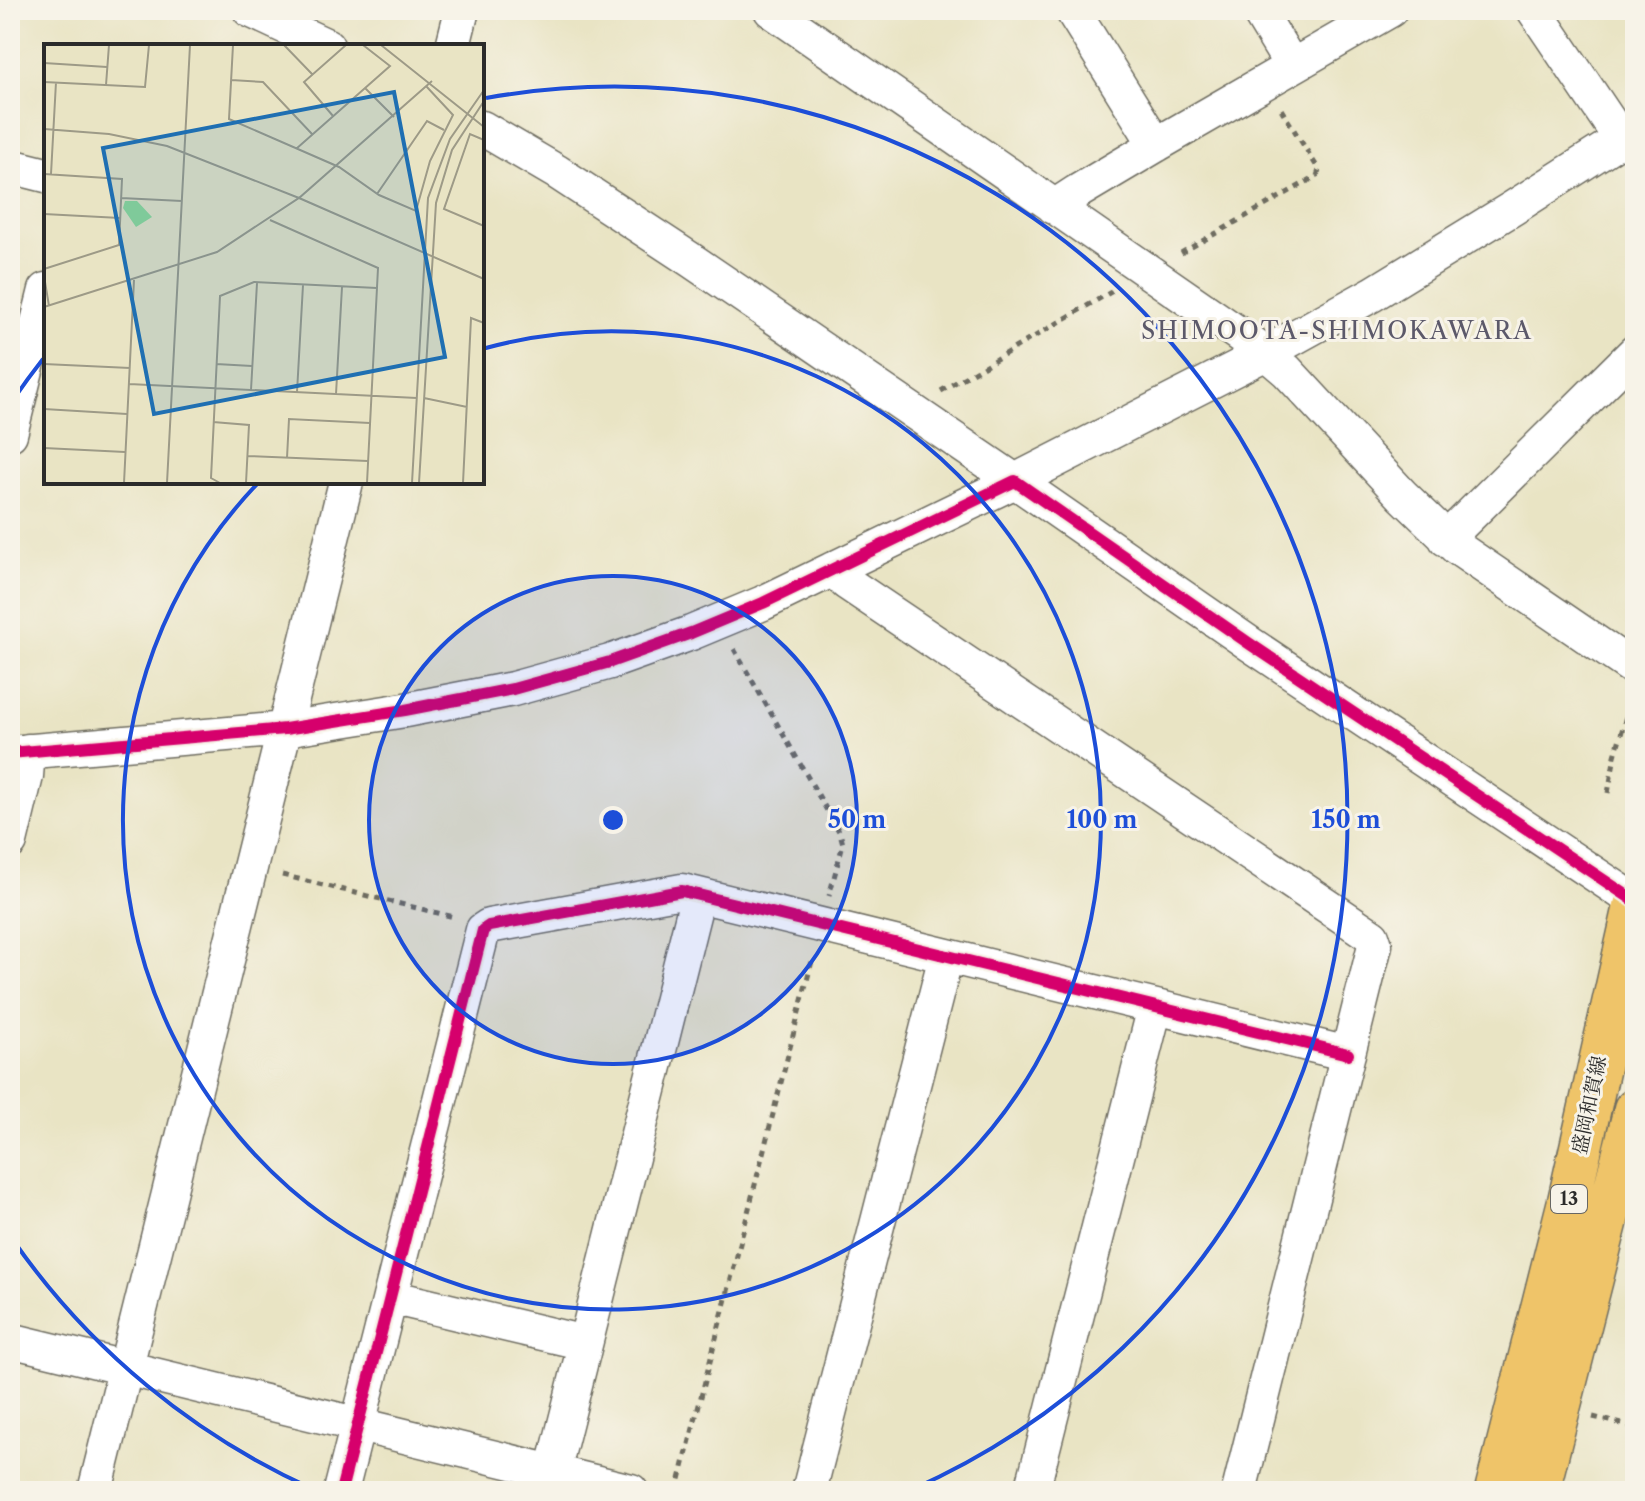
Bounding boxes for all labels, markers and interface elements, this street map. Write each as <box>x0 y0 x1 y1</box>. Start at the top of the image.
inset map <box>44 44 484 484</box>
district label: SHIMOOTA-SHIMOKAWARA <box>1141 316 1533 345</box>
text: 50 m <box>828 805 886 834</box>
text: 100 m <box>1066 805 1138 834</box>
text: 150 m <box>1311 805 1381 834</box>
centre of rings <box>599 806 627 834</box>
street label: 盛岡和賀線 <box>1567 1054 1611 1156</box>
road number: 13 <box>1551 1185 1587 1213</box>

